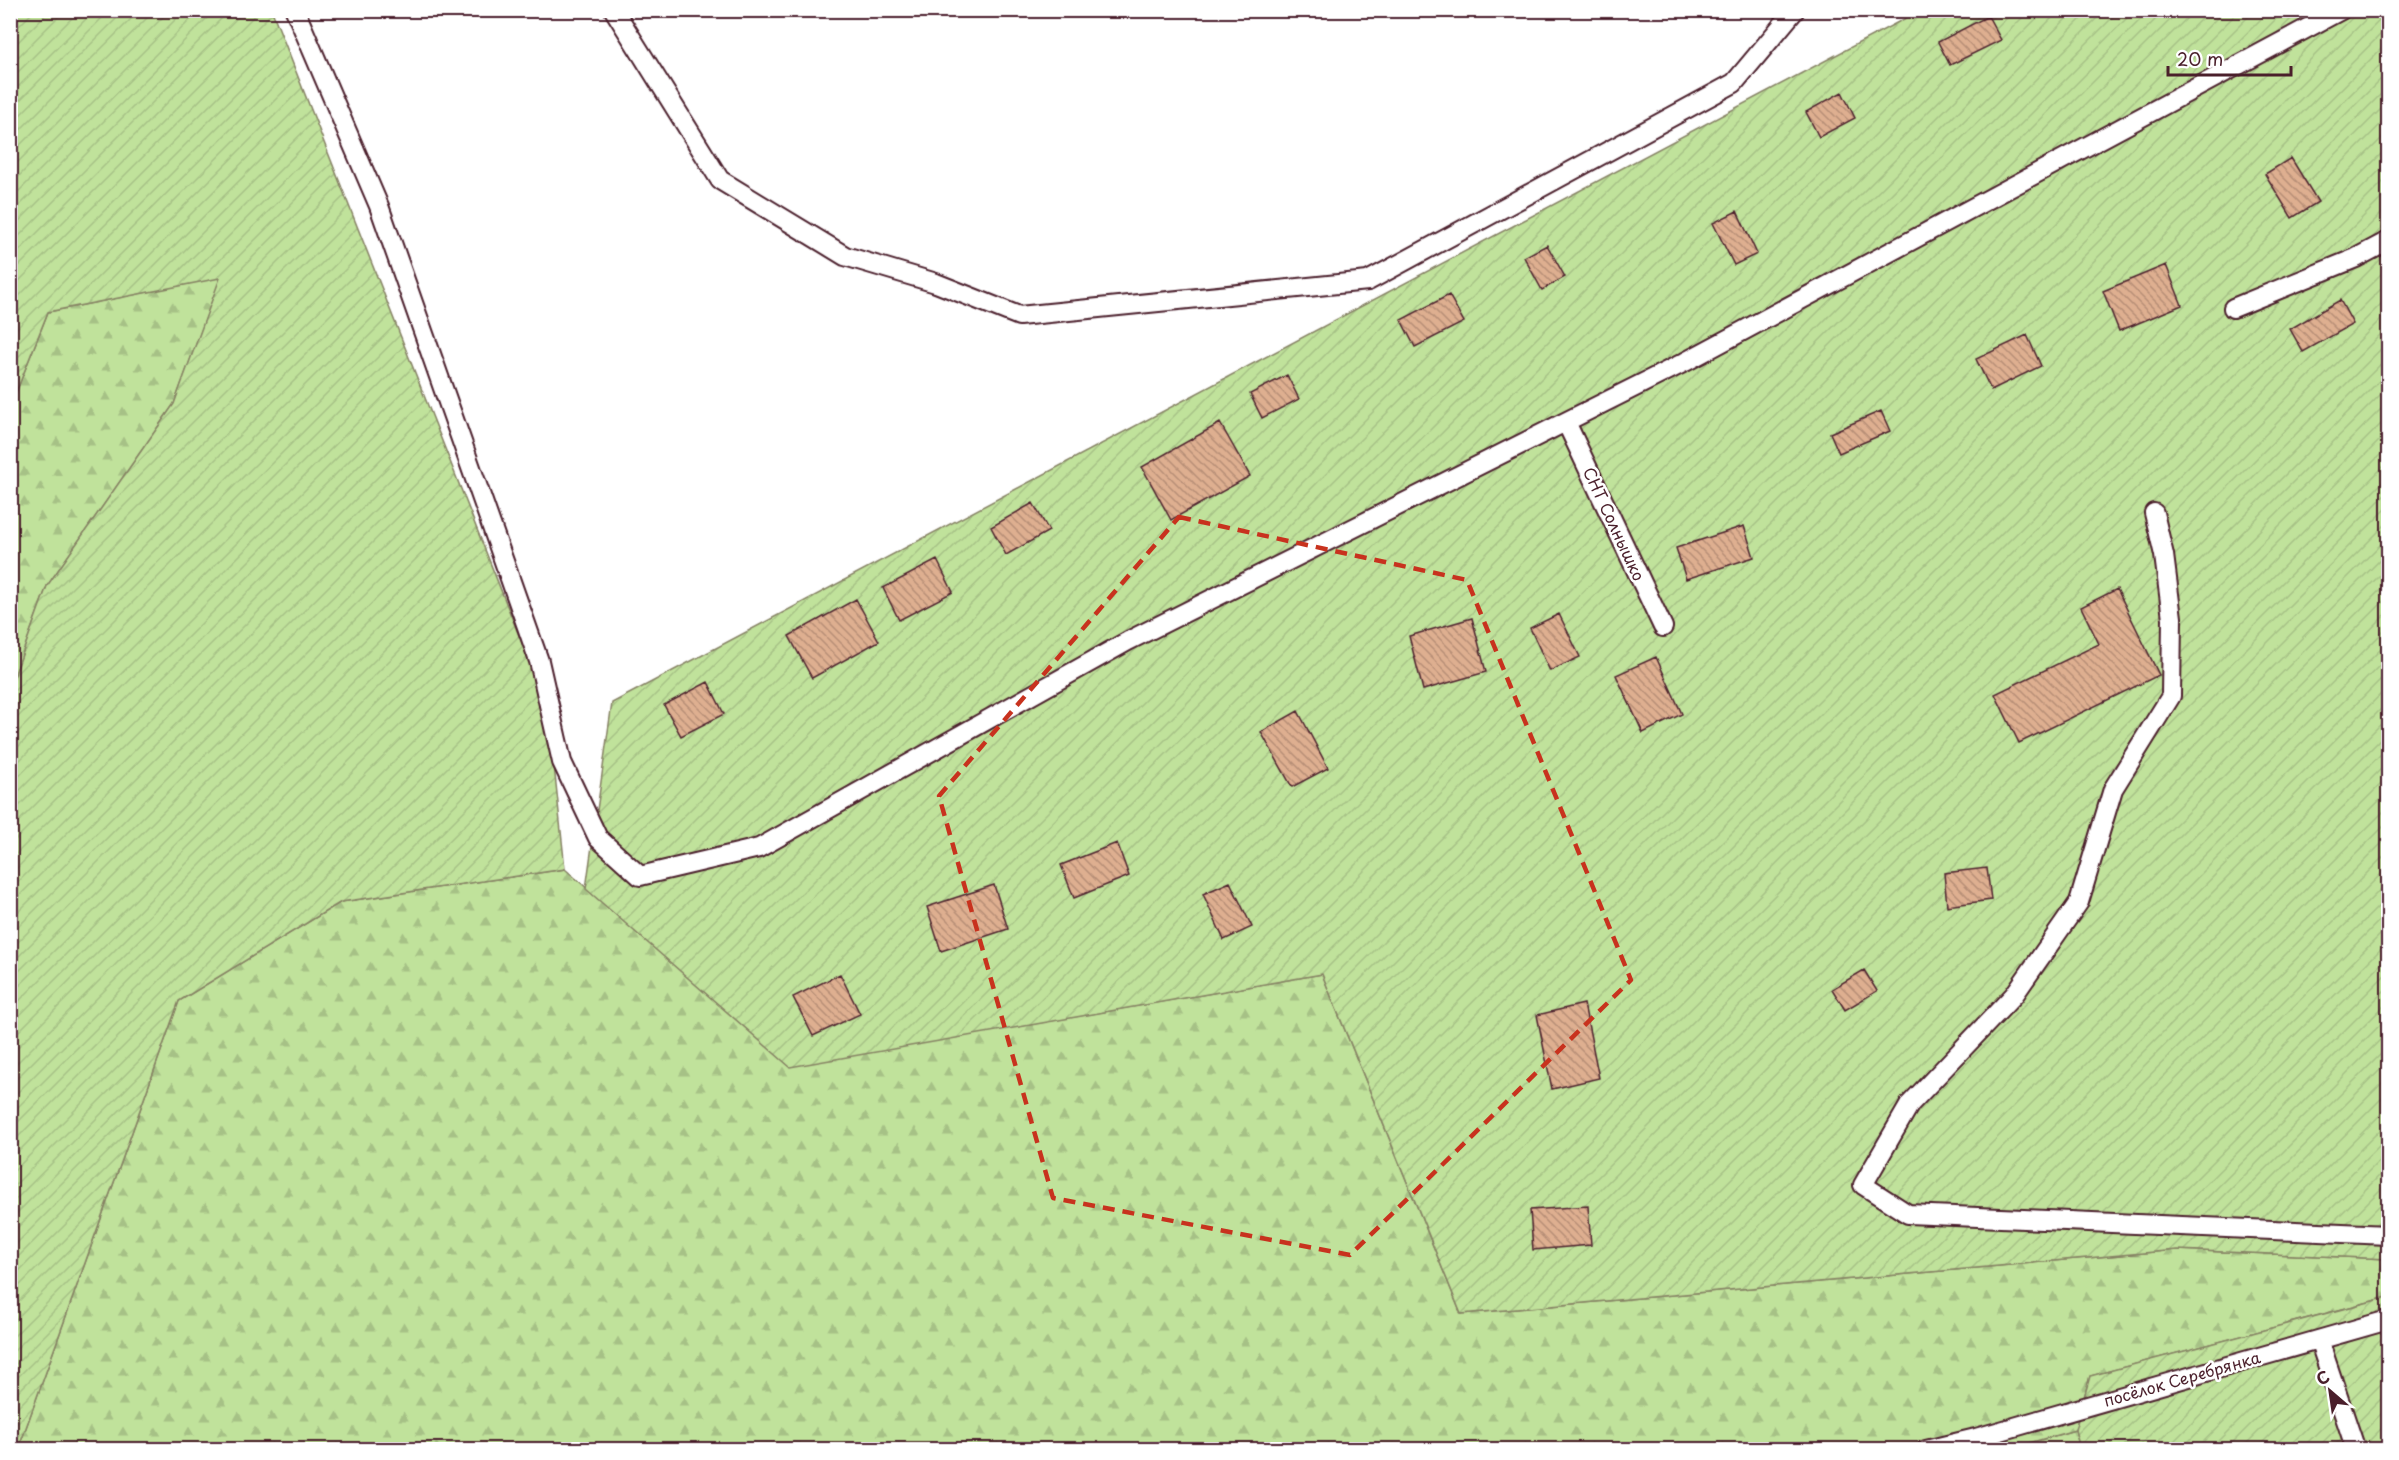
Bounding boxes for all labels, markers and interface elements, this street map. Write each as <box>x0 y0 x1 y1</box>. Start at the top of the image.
scale bar <box>2168 39 2291 77</box>
text: 20 m <box>2177 45 2223 72</box>
street label: СНТ Солнышко <box>1578 463 1652 584</box>
street label: посёлок Серебрянка <box>2101 1344 2263 1412</box>
north arrow <box>2300 1361 2360 1421</box>
text: С <box>2311 1364 2333 1390</box>

